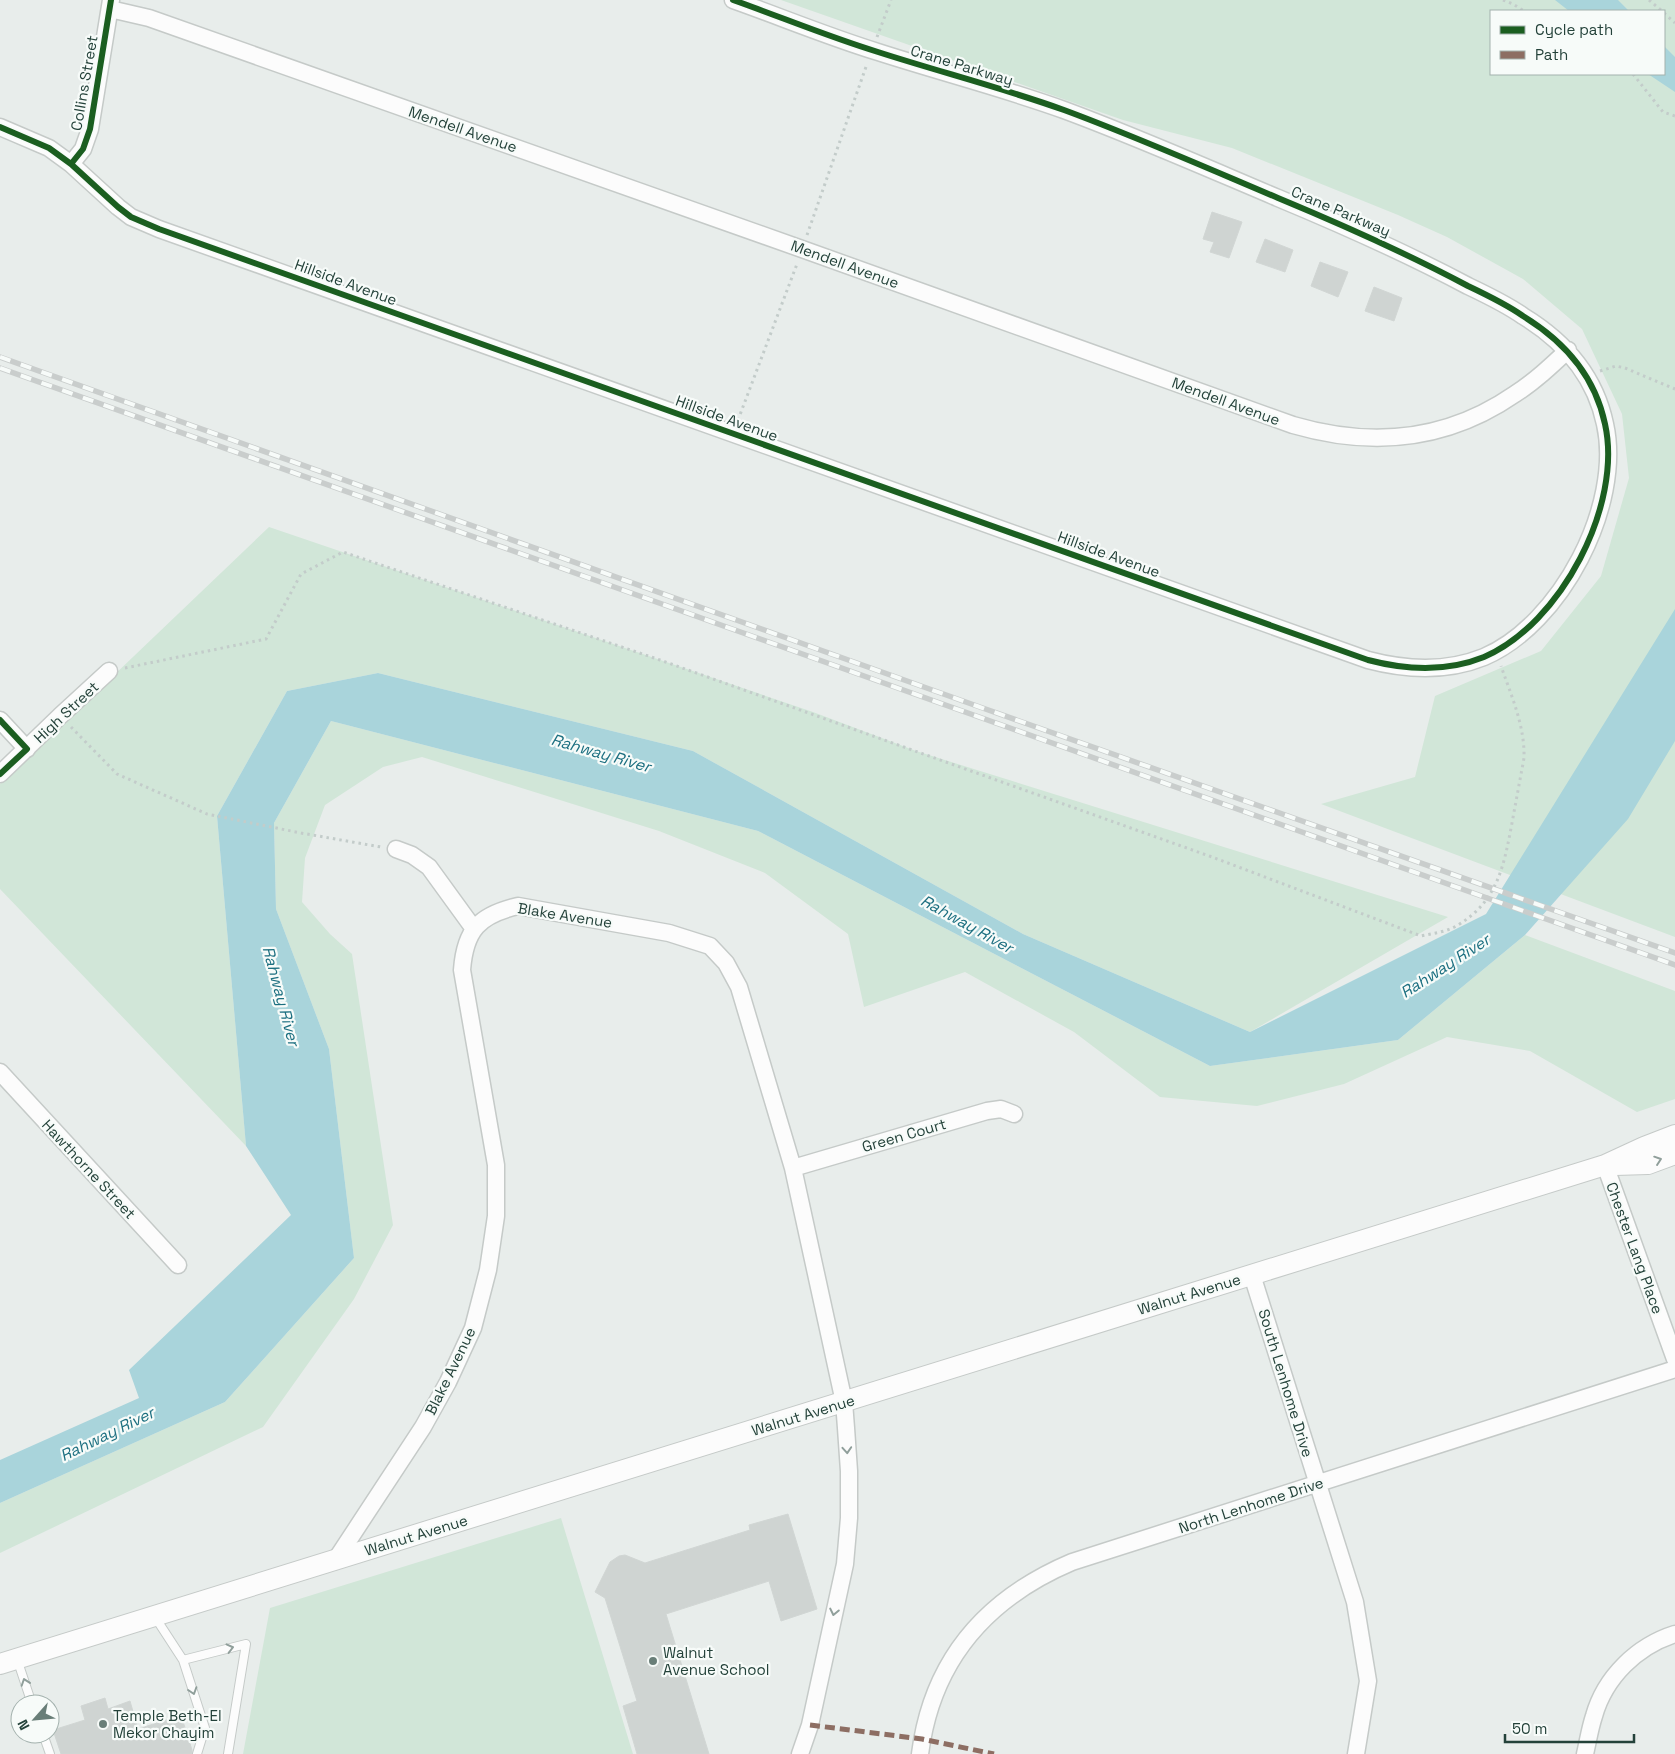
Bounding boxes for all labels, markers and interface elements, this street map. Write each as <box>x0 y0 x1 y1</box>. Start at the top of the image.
legend <box>1490 10 1665 75</box>
text: Cycle path <box>1535 20 1613 39</box>
street label: Collins Street <box>66 34 102 132</box>
street label: Crane Parkway <box>908 40 1016 90</box>
text: Path <box>1535 45 1568 64</box>
street label: Mendell Avenue <box>406 102 520 157</box>
street label: Crane Parkway <box>1288 181 1394 241</box>
street label: Mendell Avenue <box>788 236 902 292</box>
street label: Hillside Avenue <box>292 255 400 309</box>
street label: Mendell Avenue <box>1169 373 1283 429</box>
street label: Hillside Avenue <box>673 391 781 445</box>
street label: Hillside Avenue <box>1055 527 1163 581</box>
street label: High Street <box>30 677 103 747</box>
water label: Rahway River <box>549 729 655 778</box>
water label: Rahway River <box>917 890 1019 959</box>
street label: Blake Avenue <box>516 898 614 932</box>
water label: Rahway River <box>1396 928 1495 1003</box>
water label: Rahway River <box>258 944 305 1050</box>
street label: Green Court <box>860 1114 948 1156</box>
street label: Hawthorne Street <box>38 1115 140 1223</box>
one-way arrow <box>1653 1156 1662 1166</box>
street label: Chester Lang Place <box>1602 1179 1668 1317</box>
street label: Walnut Avenue <box>1135 1269 1243 1319</box>
street label: South Lenhome Drive <box>1254 1307 1318 1459</box>
street label: Blake Avenue <box>421 1324 479 1418</box>
street label: Walnut Avenue <box>749 1390 857 1440</box>
water label: Rahway River <box>56 1401 159 1466</box>
one-way arrow <box>842 1447 853 1455</box>
street label: North Lenhome Drive <box>1176 1473 1326 1537</box>
street label: Walnut Avenue <box>362 1510 470 1560</box>
one-way arrow <box>830 1607 840 1616</box>
one-way arrow <box>226 1643 235 1654</box>
place label: Walnut Avenue School <box>663 1643 769 1679</box>
marker: Walnut Avenue School <box>647 1655 659 1667</box>
one-way arrow <box>21 1678 31 1686</box>
one-way arrow <box>187 1686 197 1695</box>
north arrow <box>10 1694 60 1744</box>
place label: Temple Beth-El Mekor Chayim <box>113 1706 222 1742</box>
scale bar <box>1505 1712 1634 1744</box>
text: N <box>13 1717 34 1733</box>
marker: Temple Beth-El Mekor Chayim <box>97 1718 109 1730</box>
text: 50 m <box>1512 1719 1547 1738</box>

